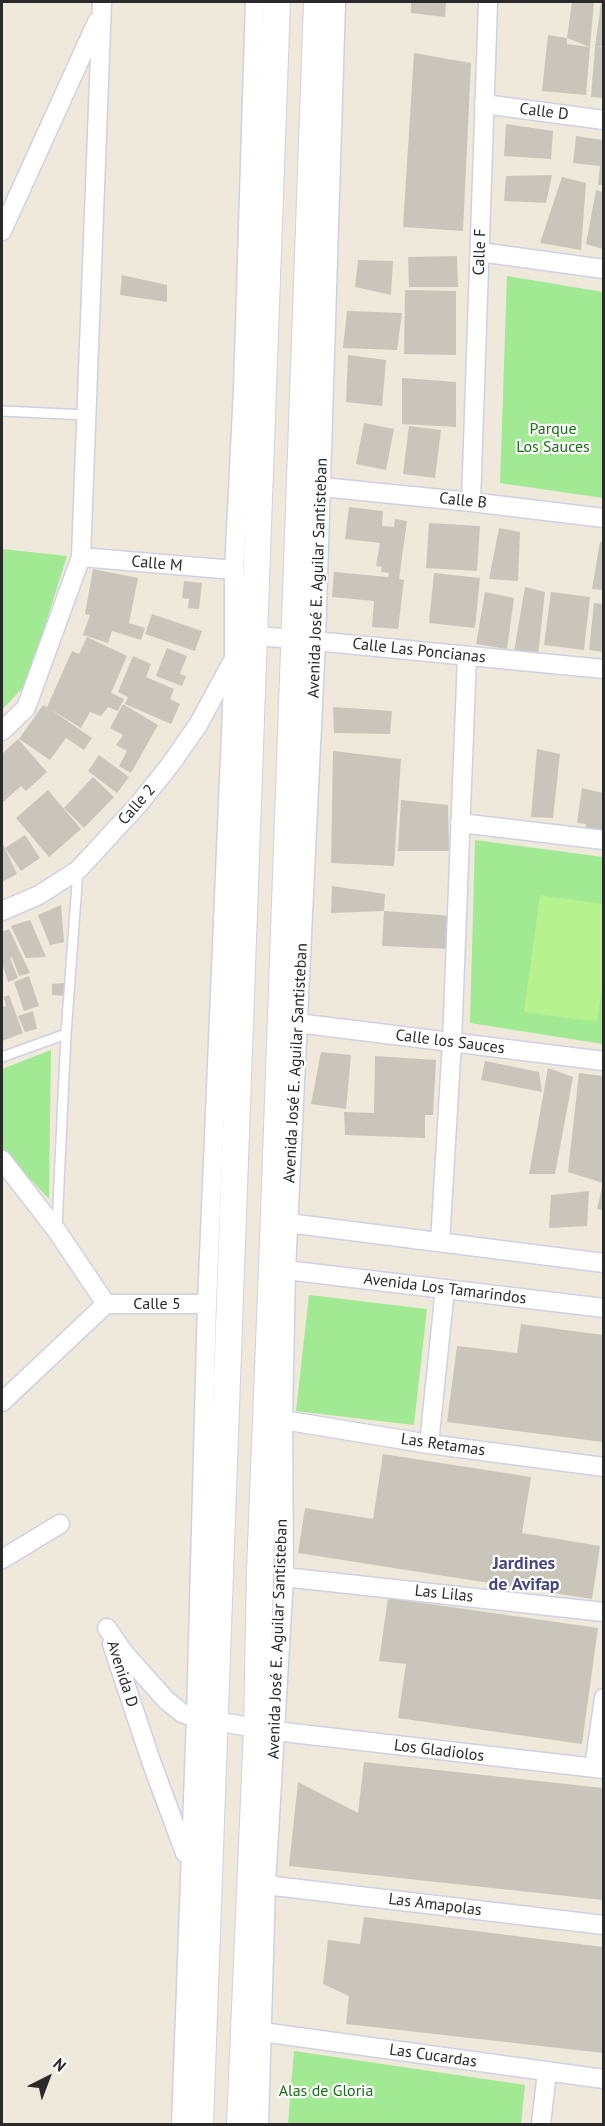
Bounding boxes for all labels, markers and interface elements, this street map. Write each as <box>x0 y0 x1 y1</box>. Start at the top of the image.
street label: Calle D <box>519 99 569 125</box>
street label: Calle F <box>470 228 490 276</box>
park label: Parque Los Sauces <box>516 419 590 457</box>
street label: Avenida José E. Aguilar Santisteban <box>304 458 332 698</box>
street label: Calle B <box>438 489 488 513</box>
street label: Calle M <box>131 552 183 576</box>
street label: Calle Las Poncianas <box>351 634 487 668</box>
street label: Calle 2 <box>114 781 160 829</box>
street label: Avenida José E. Aguilar Santisteban <box>280 943 312 1183</box>
street label: Calle los Sauces <box>394 1026 506 1058</box>
street label: Avenida Los Tamarindos <box>363 1269 527 1309</box>
street label: Calle 5 <box>133 1294 181 1314</box>
street label: Las Retamas <box>400 1430 486 1460</box>
street label: Avenida José E. Aguilar Santisteban <box>264 1519 292 1759</box>
district label: Jardines de Avifap <box>488 1553 560 1596</box>
street label: Las Lilas <box>414 1581 474 1607</box>
street label: Avenida D <box>102 1638 142 1710</box>
street label: Los Gladiolos <box>393 1736 485 1766</box>
street label: Las Amapolas <box>387 1890 483 1920</box>
street label: Las Cucardas <box>388 2040 478 2072</box>
north arrow <box>18 2048 78 2108</box>
text: N <box>49 2054 71 2076</box>
park label: Alas de Gloria <box>279 2081 373 2101</box>

